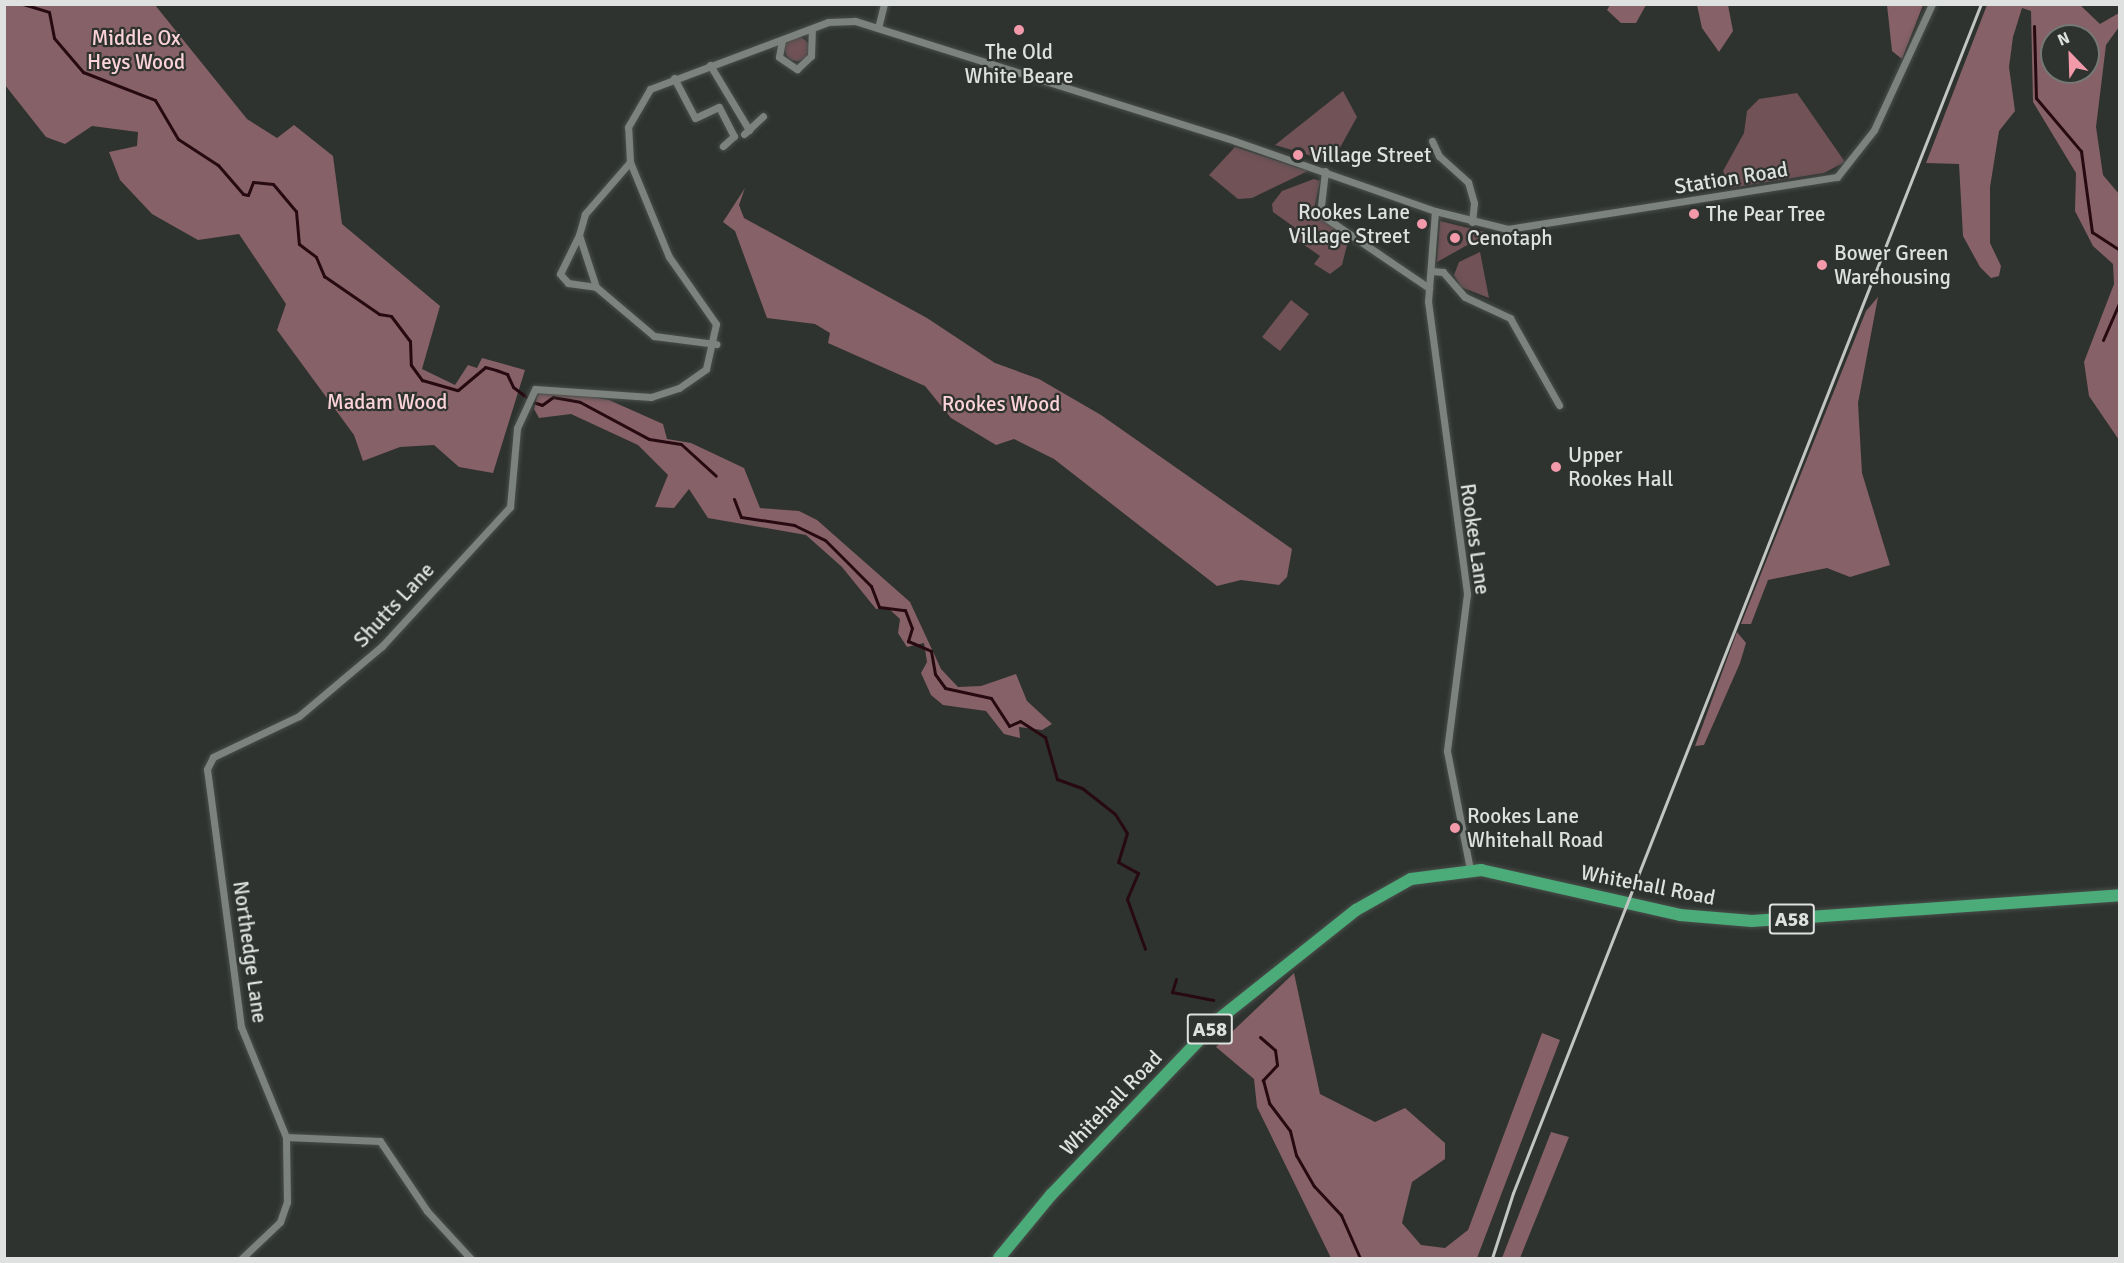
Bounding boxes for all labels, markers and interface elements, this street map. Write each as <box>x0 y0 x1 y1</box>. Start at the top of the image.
marker: The Old White Beare <box>1012 23 1026 37</box>
north arrow <box>2040 24 2100 84</box>
park label: Middle Ox Heys Wood <box>87 25 185 75</box>
text: N <box>2055 28 2073 51</box>
place label: The Old White Beare <box>965 39 1073 89</box>
place label: Village Street <box>1310 142 1431 168</box>
marker: Village Street <box>1291 148 1305 162</box>
street label: Station Road <box>1672 157 1790 199</box>
place label: Rookes Lane Village Street <box>1289 199 1410 249</box>
place label: The Pear Tree <box>1706 201 1825 227</box>
marker: The Pear Tree <box>1687 207 1701 221</box>
marker: Rookes Lane Village Street <box>1415 217 1429 231</box>
place label: Cenotaph <box>1467 225 1553 251</box>
marker: Cenotaph <box>1448 231 1462 245</box>
place label: Bower Green Warehousing <box>1834 240 1951 290</box>
marker: Bower Green Warehousing <box>1815 258 1829 272</box>
park label: Madam Wood <box>327 389 447 415</box>
park label: Rookes Wood <box>942 391 1060 417</box>
place label: Upper Rookes Hall <box>1568 442 1674 492</box>
marker: Upper Rookes Hall <box>1549 460 1563 474</box>
street label: Rookes Lane <box>1455 482 1495 596</box>
street label: Shutts Lane <box>348 557 440 653</box>
place label: Rookes Lane Whitehall Road <box>1467 803 1603 853</box>
marker: Rookes Lane Whitehall Road <box>1448 821 1462 835</box>
street label: Whitehall Road <box>1579 860 1717 910</box>
street label: Northedge Lane <box>228 879 272 1025</box>
road number: A58 <box>1768 902 1816 936</box>
road number: A58 <box>1186 1012 1234 1046</box>
street label: Whitehall Road <box>1055 1045 1167 1161</box>

